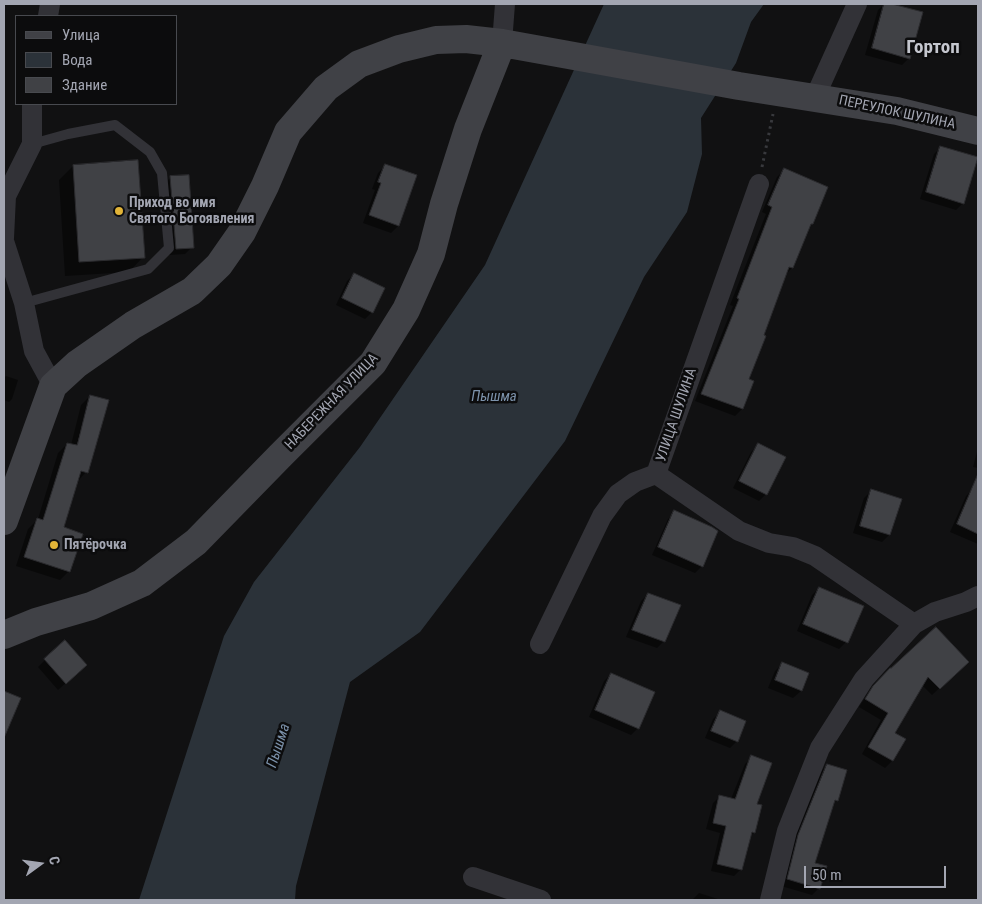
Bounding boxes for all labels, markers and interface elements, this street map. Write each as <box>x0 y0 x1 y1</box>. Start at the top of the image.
legend <box>15 15 178 105</box>
text: Улица <box>62 26 100 44</box>
district label: Гортоп <box>906 37 960 59</box>
text: Вода <box>62 51 92 69</box>
text: Здание <box>62 76 107 94</box>
street label: ПЕРЕУЛОК ШУЛИНА <box>837 92 957 134</box>
place label: Приход во имя Святого Богоявления <box>129 195 254 228</box>
marker: Приход во имя Святого Богоявления <box>113 205 125 217</box>
street label: НАБЕРЕЖНАЯ УЛИЦА <box>282 350 382 454</box>
street label: УЛИЦА ШУЛИНА <box>653 366 701 464</box>
water label: Пышма <box>471 388 517 406</box>
place label: Пятёрочка <box>64 537 127 553</box>
marker: Пятёрочка <box>48 539 60 551</box>
water label: Пышма <box>263 722 295 770</box>
north arrow <box>15 839 65 889</box>
text: С <box>46 855 63 866</box>
scale bar <box>807 856 950 888</box>
text: 50 m <box>812 866 842 884</box>

